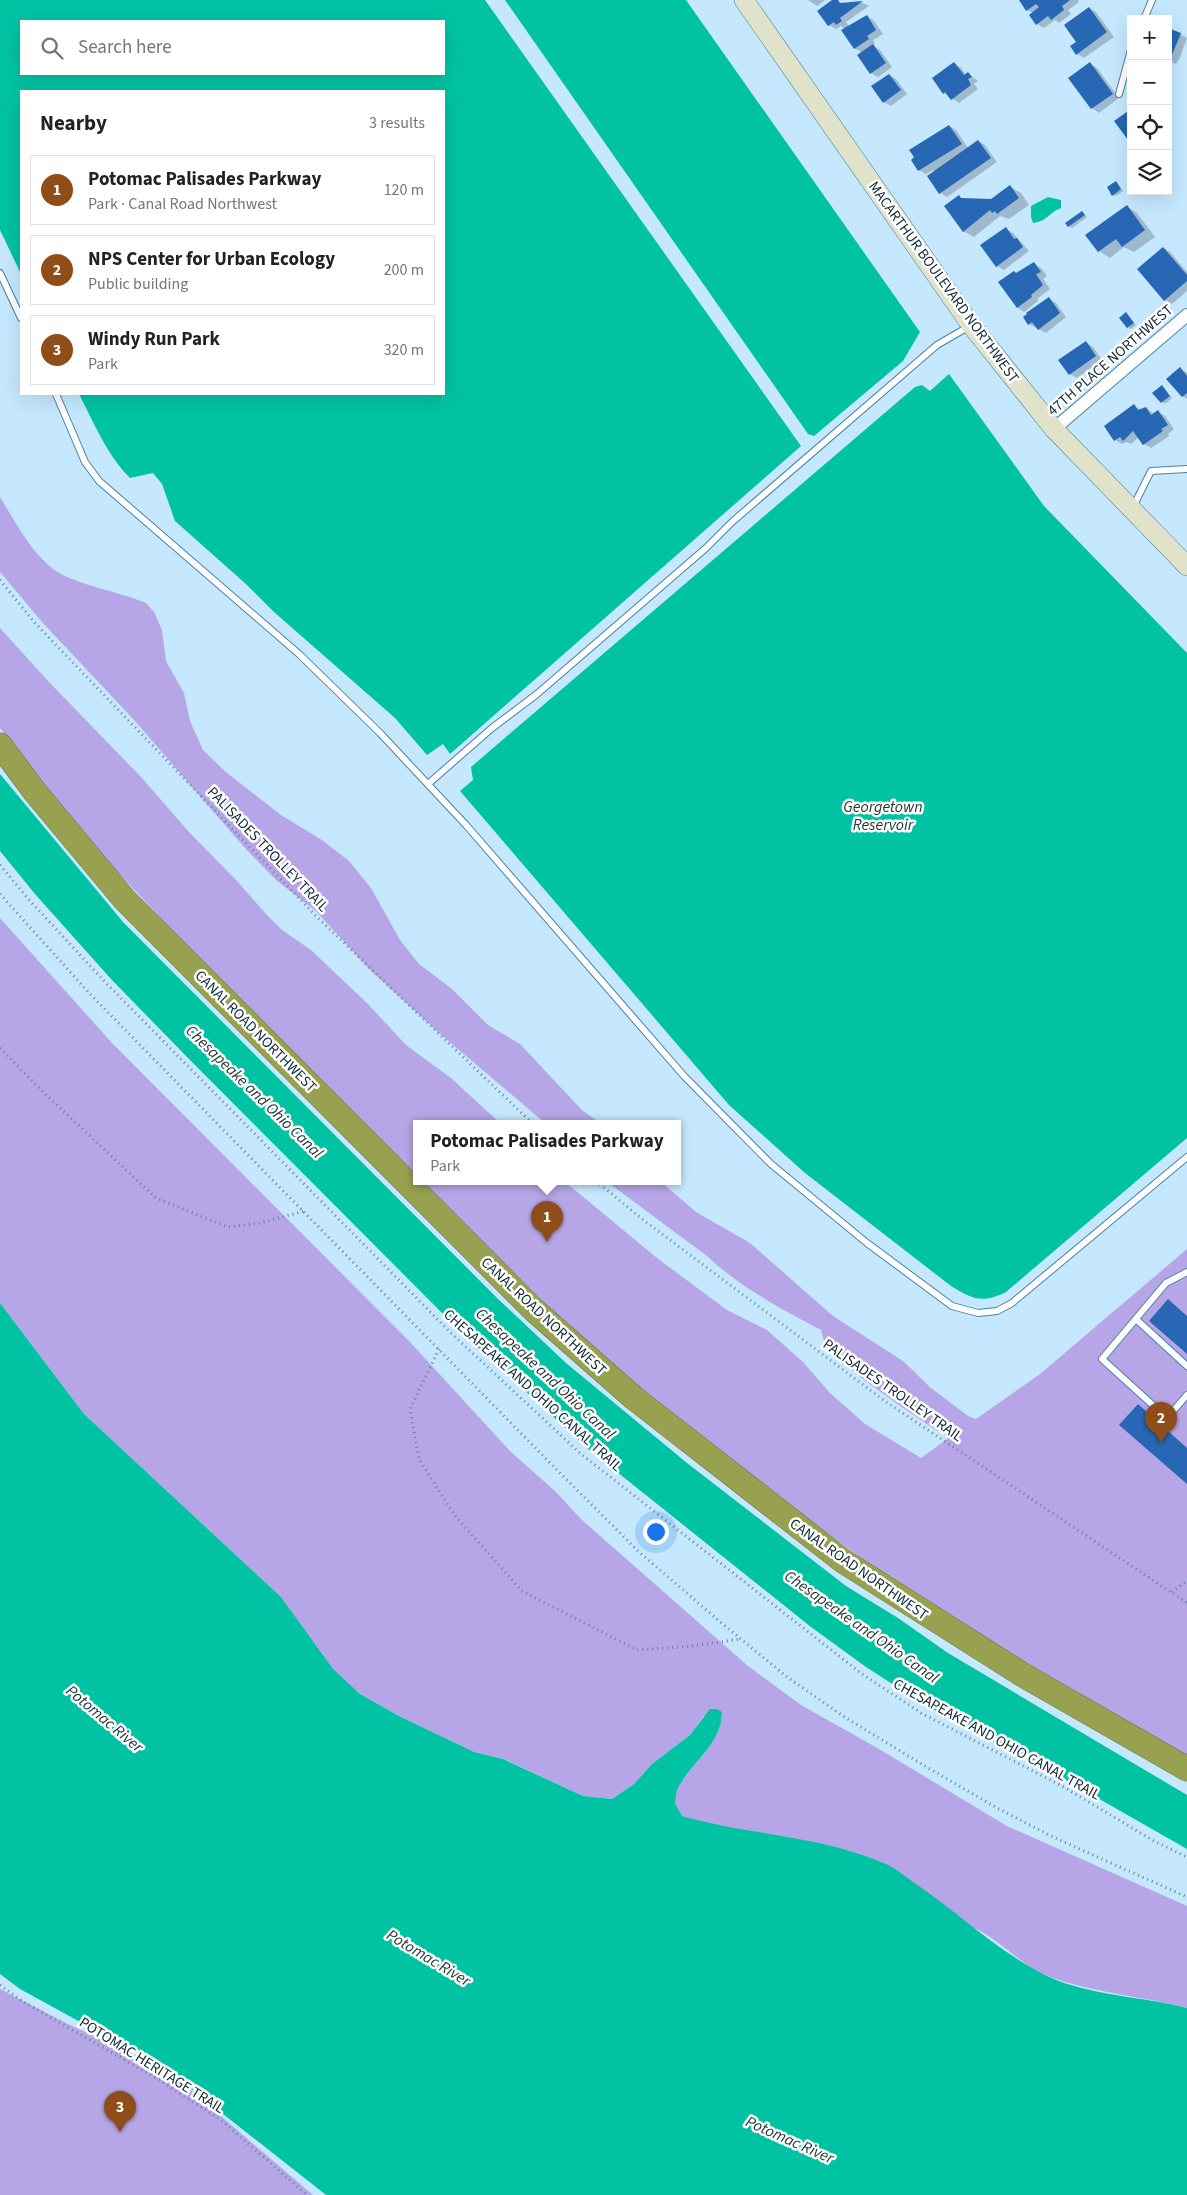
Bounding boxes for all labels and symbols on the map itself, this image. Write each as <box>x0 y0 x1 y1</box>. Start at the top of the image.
street label: MACARTHUR BOULEVARD NORTHWEST <box>863 177 1024 387</box>
street label: 47TH PLACE NORTHWEST <box>1043 300 1178 421</box>
street label: PALISADES TROLLEY TRAIL <box>202 782 333 917</box>
water label: Georgetown Reservoir <box>843 796 923 836</box>
street label: CANAL ROAD NORTHWEST <box>190 966 321 1097</box>
water label: Chesapeake and Ohio Canal <box>181 1020 328 1163</box>
pin: 1 <box>531 1201 563 1242</box>
street label: CANAL ROAD NORTHWEST <box>476 1252 611 1380</box>
water label: Chesapeake and Ohio Canal <box>471 1303 620 1444</box>
street label: CHESAPEAKE AND OHIO CANAL TRAIL <box>439 1304 627 1476</box>
street label: PALISADES TROLLEY TRAIL <box>818 1334 967 1447</box>
pin: 2 <box>1145 1402 1177 1443</box>
street label: CANAL ROAD NORTHWEST <box>785 1514 932 1625</box>
your location <box>643 1519 669 1545</box>
water label: Chesapeake and Ohio Canal <box>780 1565 943 1689</box>
street label: CHESAPEAKE AND OHIO CANAL TRAIL <box>889 1674 1104 1805</box>
water label: Potomac River <box>61 1680 149 1759</box>
water label: Potomac River <box>382 1924 476 1992</box>
street label: POTOMAC HERITAGE TRAIL <box>75 2012 228 2119</box>
pin: 3 <box>104 2091 136 2132</box>
water label: Potomac River <box>742 2111 839 2170</box>

